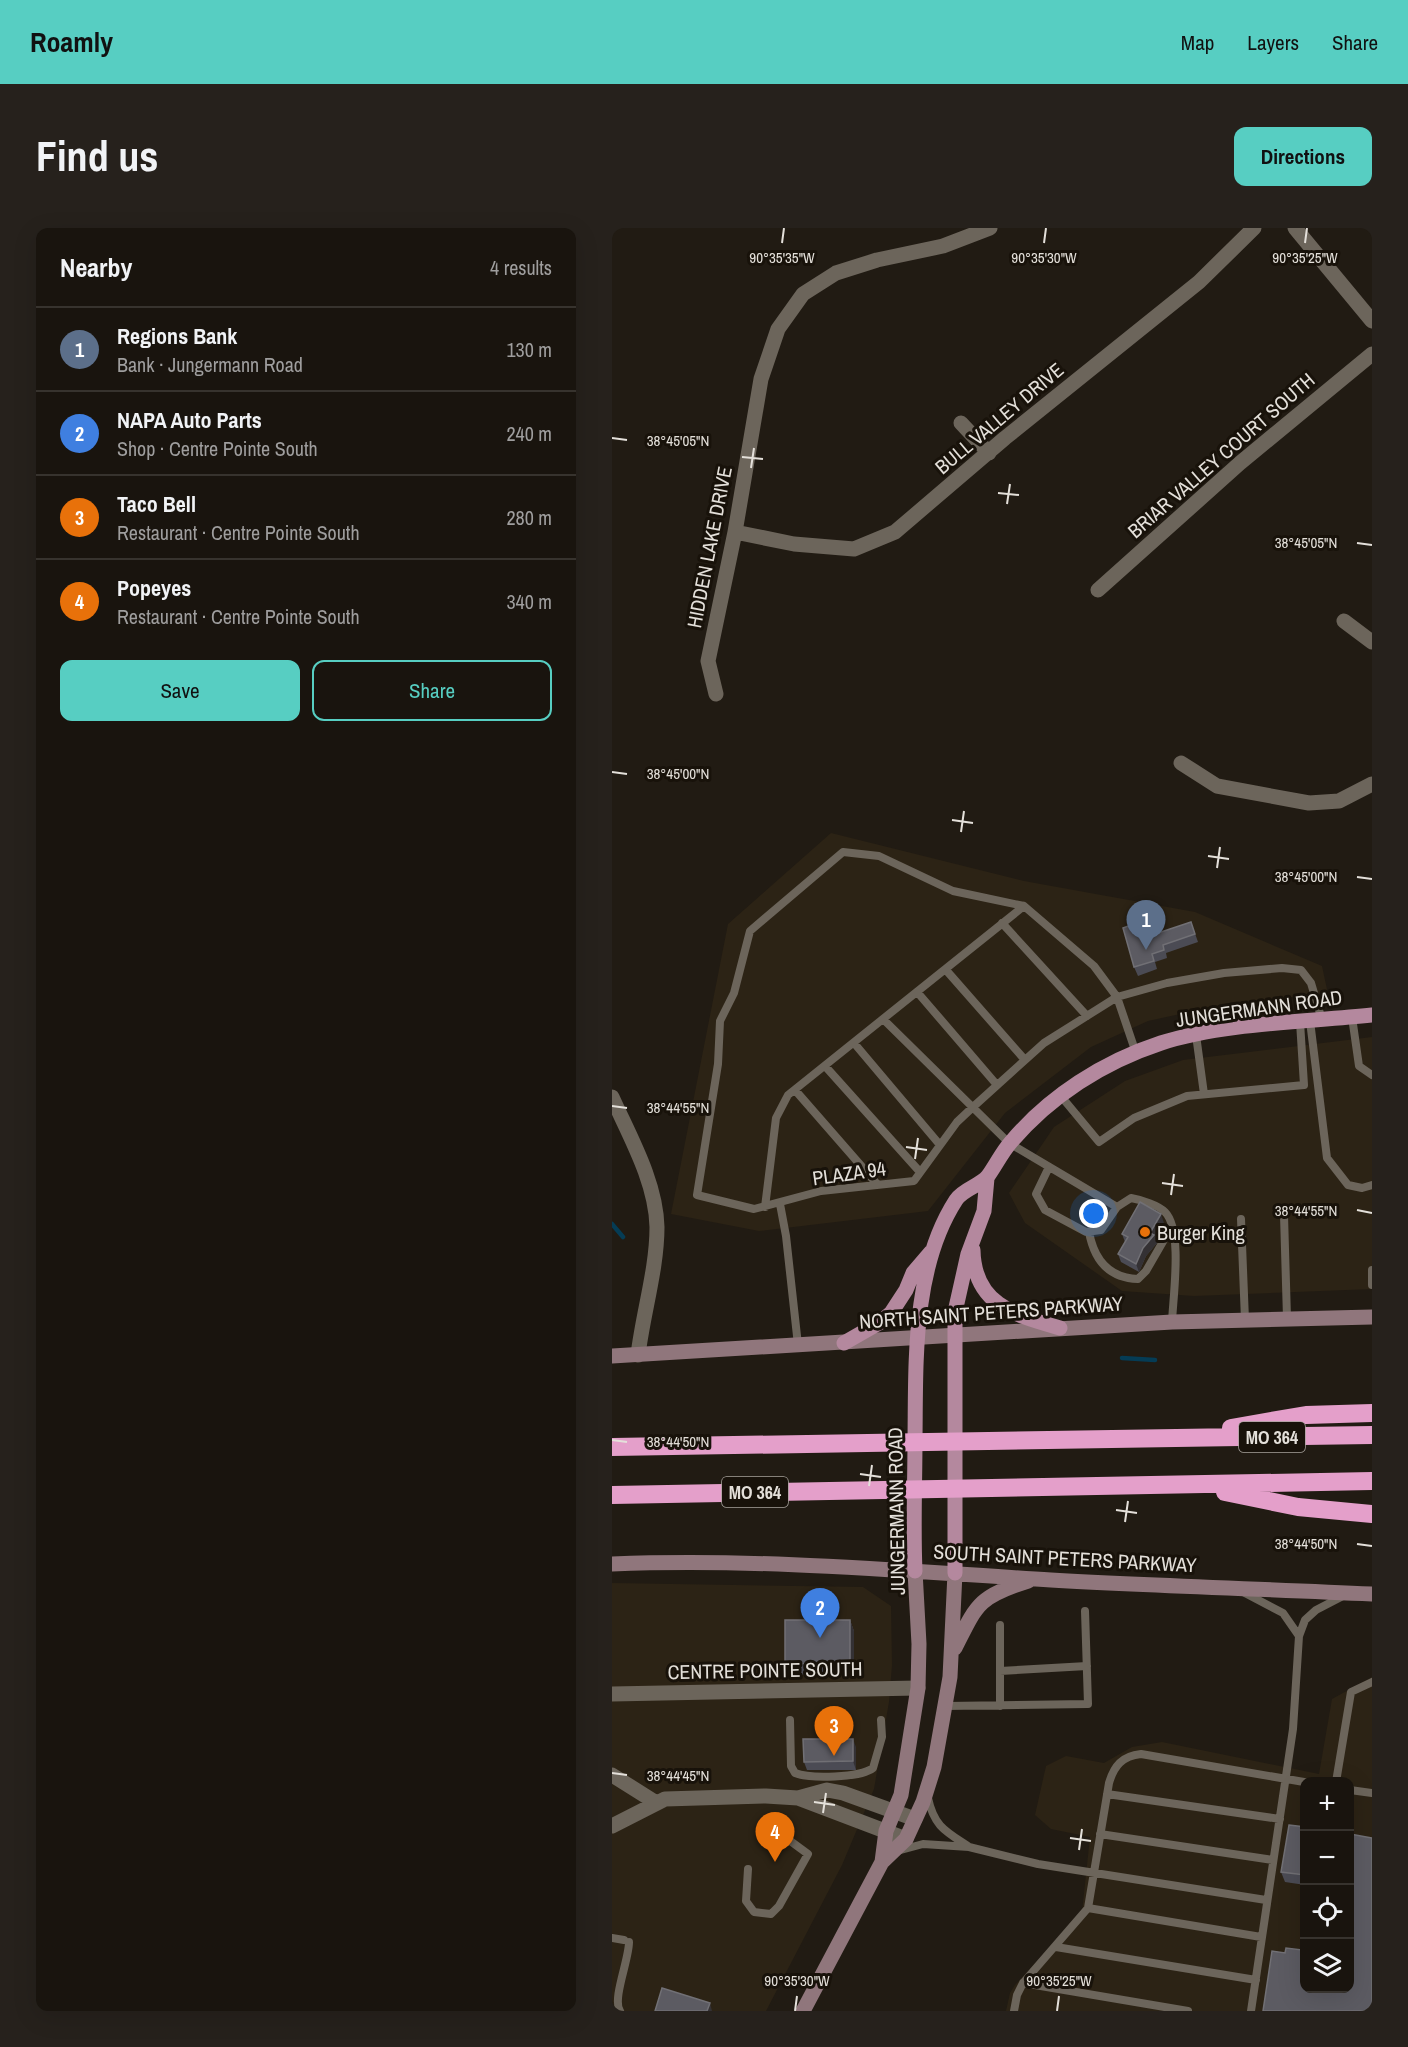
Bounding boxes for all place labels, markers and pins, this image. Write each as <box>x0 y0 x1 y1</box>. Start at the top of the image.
pin: 1 <box>1126 900 1166 950</box>
place label: Burger King <box>1157 1219 1245 1246</box>
marker: Burger King <box>1138 1225 1152 1239</box>
pin: 2 <box>800 1588 840 1638</box>
pin: 3 <box>814 1706 854 1756</box>
pin: 4 <box>756 1812 794 1862</box>

